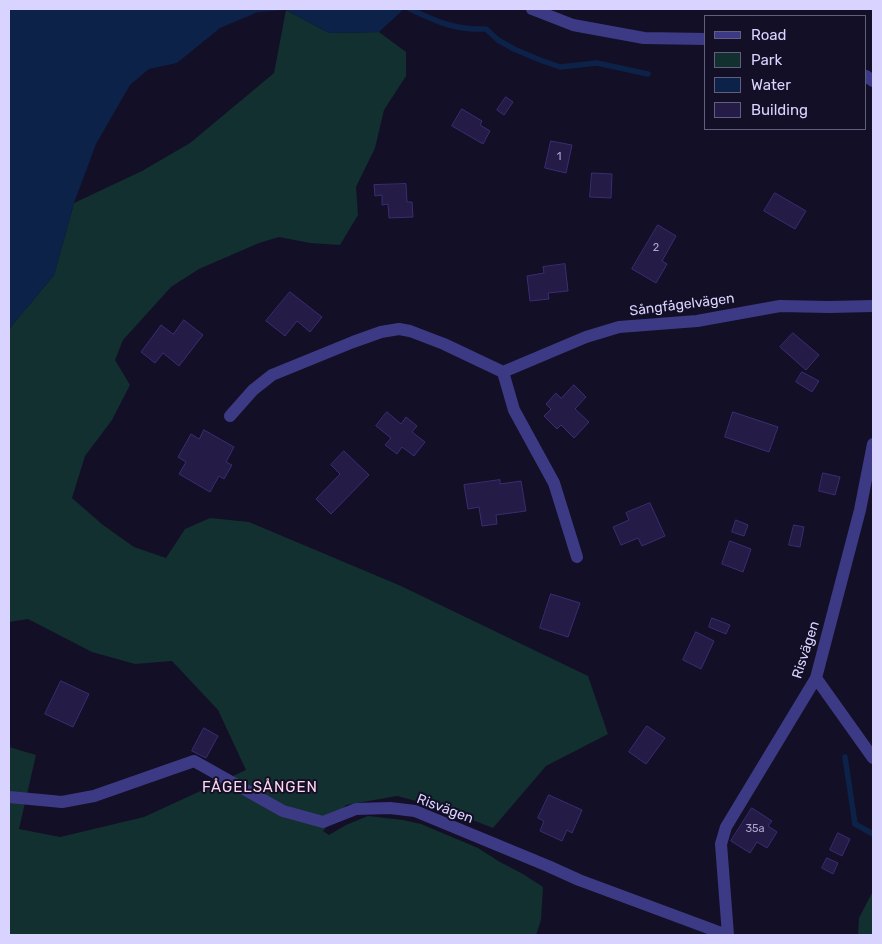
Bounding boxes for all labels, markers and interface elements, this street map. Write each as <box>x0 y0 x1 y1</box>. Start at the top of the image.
legend <box>704 15 867 130</box>
text: Road <box>751 26 787 44</box>
text: Park <box>751 51 782 69</box>
text: Water <box>751 76 791 94</box>
text: Building <box>751 101 808 119</box>
house number: 1 <box>557 150 561 164</box>
house number: 2 <box>653 241 659 255</box>
street label: Sångfågelvägen <box>628 290 736 320</box>
street label: Risvägen <box>789 619 823 681</box>
district label: FÅGELSÅNGEN <box>201 779 319 797</box>
street label: Risvägen <box>414 791 476 827</box>
house number: 35a <box>745 822 765 836</box>

